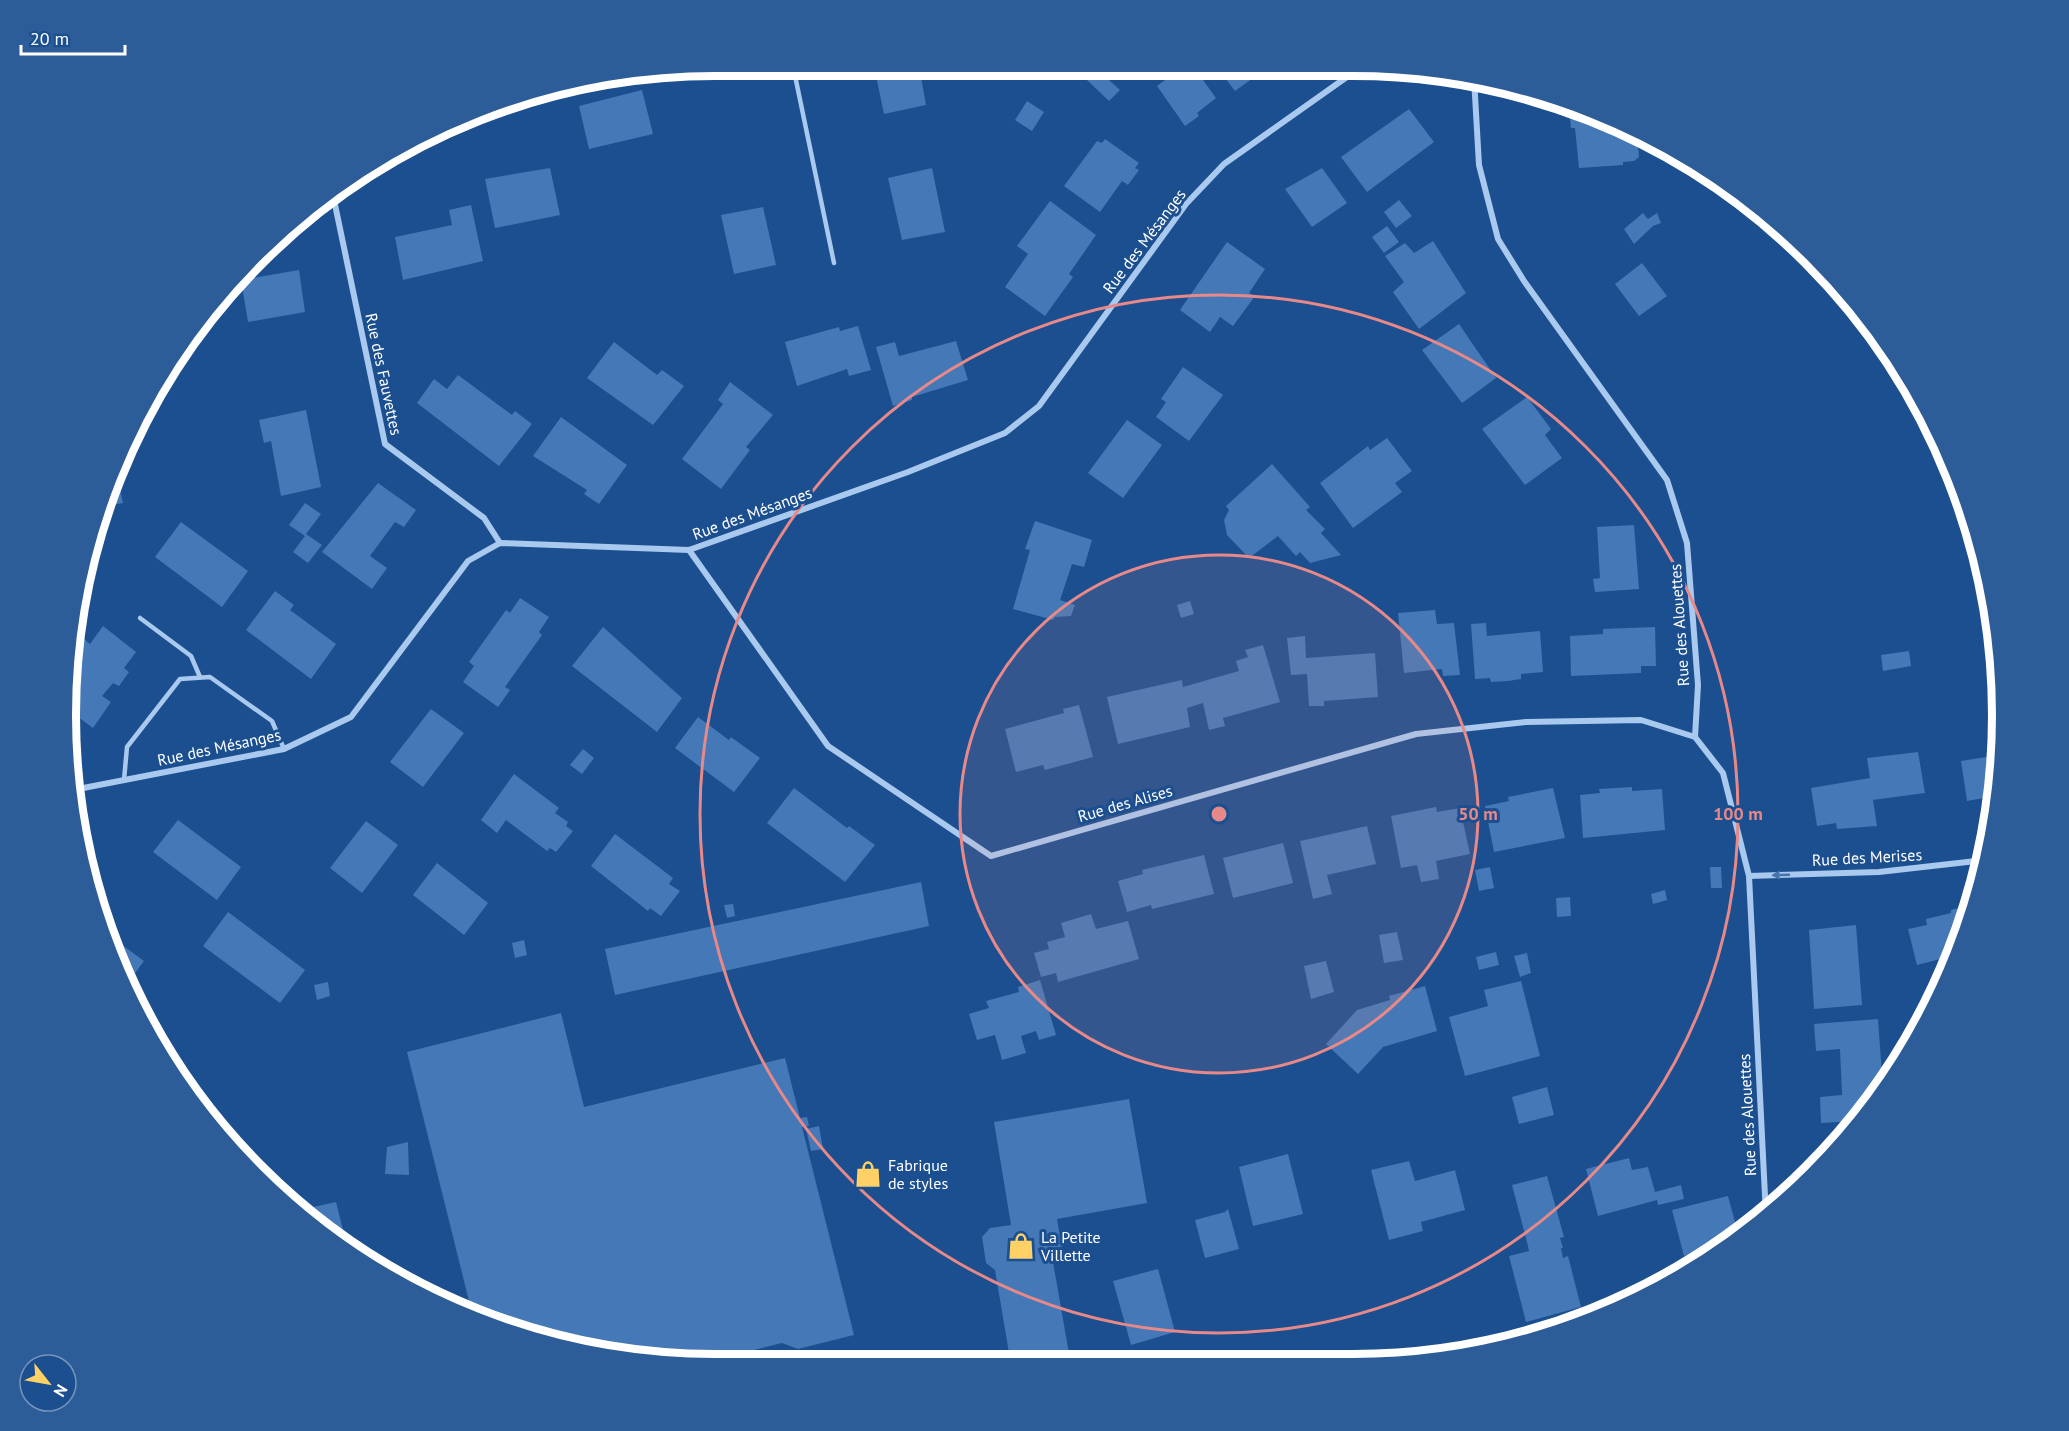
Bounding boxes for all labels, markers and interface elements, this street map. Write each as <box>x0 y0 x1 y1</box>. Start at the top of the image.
scale bar <box>21 18 124 56</box>
text: 20 m <box>30 27 69 50</box>
street label: Rue des Mésanges <box>1098 185 1190 297</box>
street label: Rue des Fauvettes <box>361 311 407 437</box>
street label: Rue des Mésanges <box>689 482 815 544</box>
street label: Rue des Alouettes <box>1665 563 1693 687</box>
street label: Rue des Mésanges <box>155 724 283 770</box>
street label: Rue des Alises <box>1075 780 1175 826</box>
text: 50 m <box>1458 802 1498 825</box>
text: 100 m <box>1713 802 1763 825</box>
centre of rings <box>1209 804 1229 824</box>
street label: Rue des Merises <box>1811 844 1923 870</box>
one-way arrow <box>1771 870 1790 880</box>
street label: Rue des Alouettes <box>1734 1053 1760 1177</box>
place label: Fabrique de styles <box>888 1155 948 1193</box>
shop icon: Fabrique de styles <box>853 1159 883 1189</box>
place label: La Petite Villette <box>1040 1227 1101 1265</box>
shop icon: La Petite Villette <box>1006 1231 1036 1261</box>
north arrow <box>18 1353 78 1413</box>
text: N <box>50 1381 72 1400</box>

